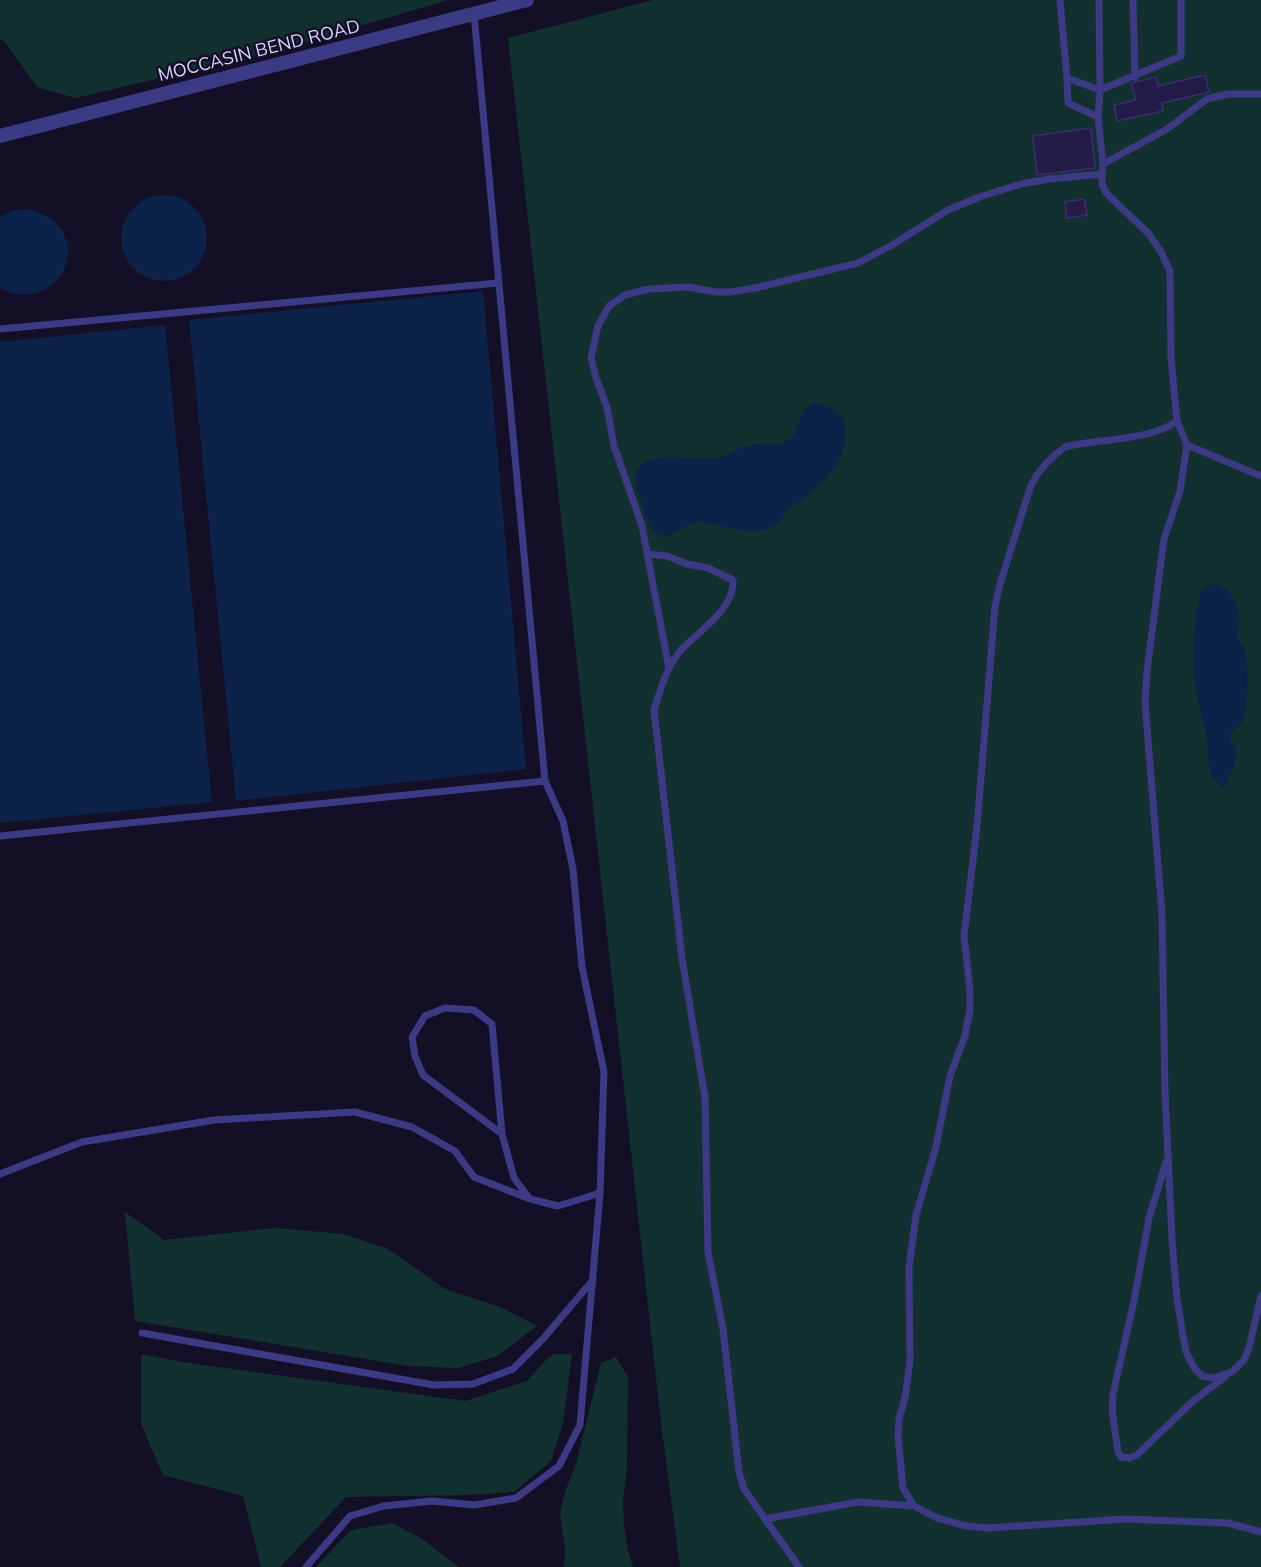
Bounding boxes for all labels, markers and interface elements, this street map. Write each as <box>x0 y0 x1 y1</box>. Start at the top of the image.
street label: MOCCASIN BEND ROAD <box>156 15 362 87</box>

